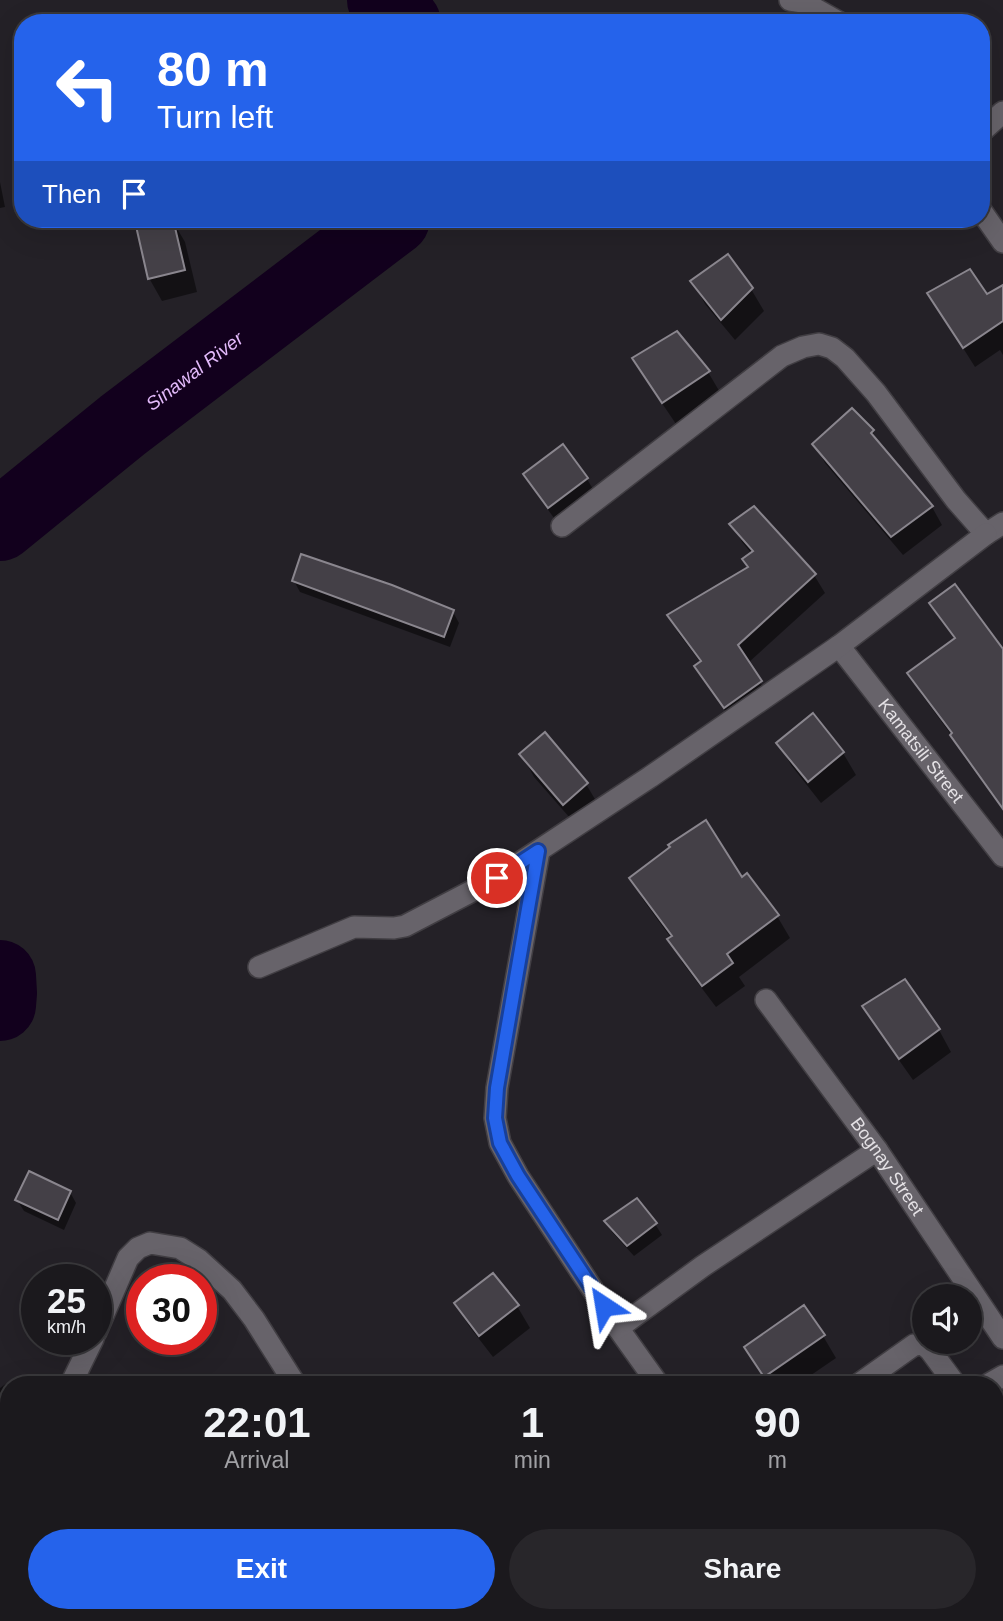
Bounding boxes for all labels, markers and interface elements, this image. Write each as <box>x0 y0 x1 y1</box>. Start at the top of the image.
icon: left <box>42 42 133 133</box>
text: 80 m <box>157 42 269 96</box>
text: Turn left <box>157 99 273 135</box>
icon: arrive <box>115 175 153 213</box>
text: Then <box>42 179 101 209</box>
water label: Sinawal River <box>142 327 247 414</box>
street label: Kamatsili Street <box>874 695 968 807</box>
pin <box>467 848 527 908</box>
icon: arrive <box>478 859 516 897</box>
street label: Bognay Street <box>847 1114 928 1219</box>
speed limit sign: 30 <box>126 1264 217 1355</box>
position arrow <box>567 1269 641 1343</box>
text: 25 <box>47 1281 86 1320</box>
map controls <box>912 1284 982 1354</box>
button: sound <box>912 1284 982 1354</box>
text: km/h <box>47 1317 86 1337</box>
text: 22:01 <box>203 1399 311 1446</box>
text: 1 <box>521 1399 544 1446</box>
text: 90 <box>754 1399 801 1446</box>
text: Arrival <box>224 1447 289 1473</box>
text: min <box>514 1447 551 1473</box>
text: m <box>768 1447 787 1473</box>
button: Exit <box>28 1529 495 1609</box>
button: Share <box>509 1529 976 1609</box>

